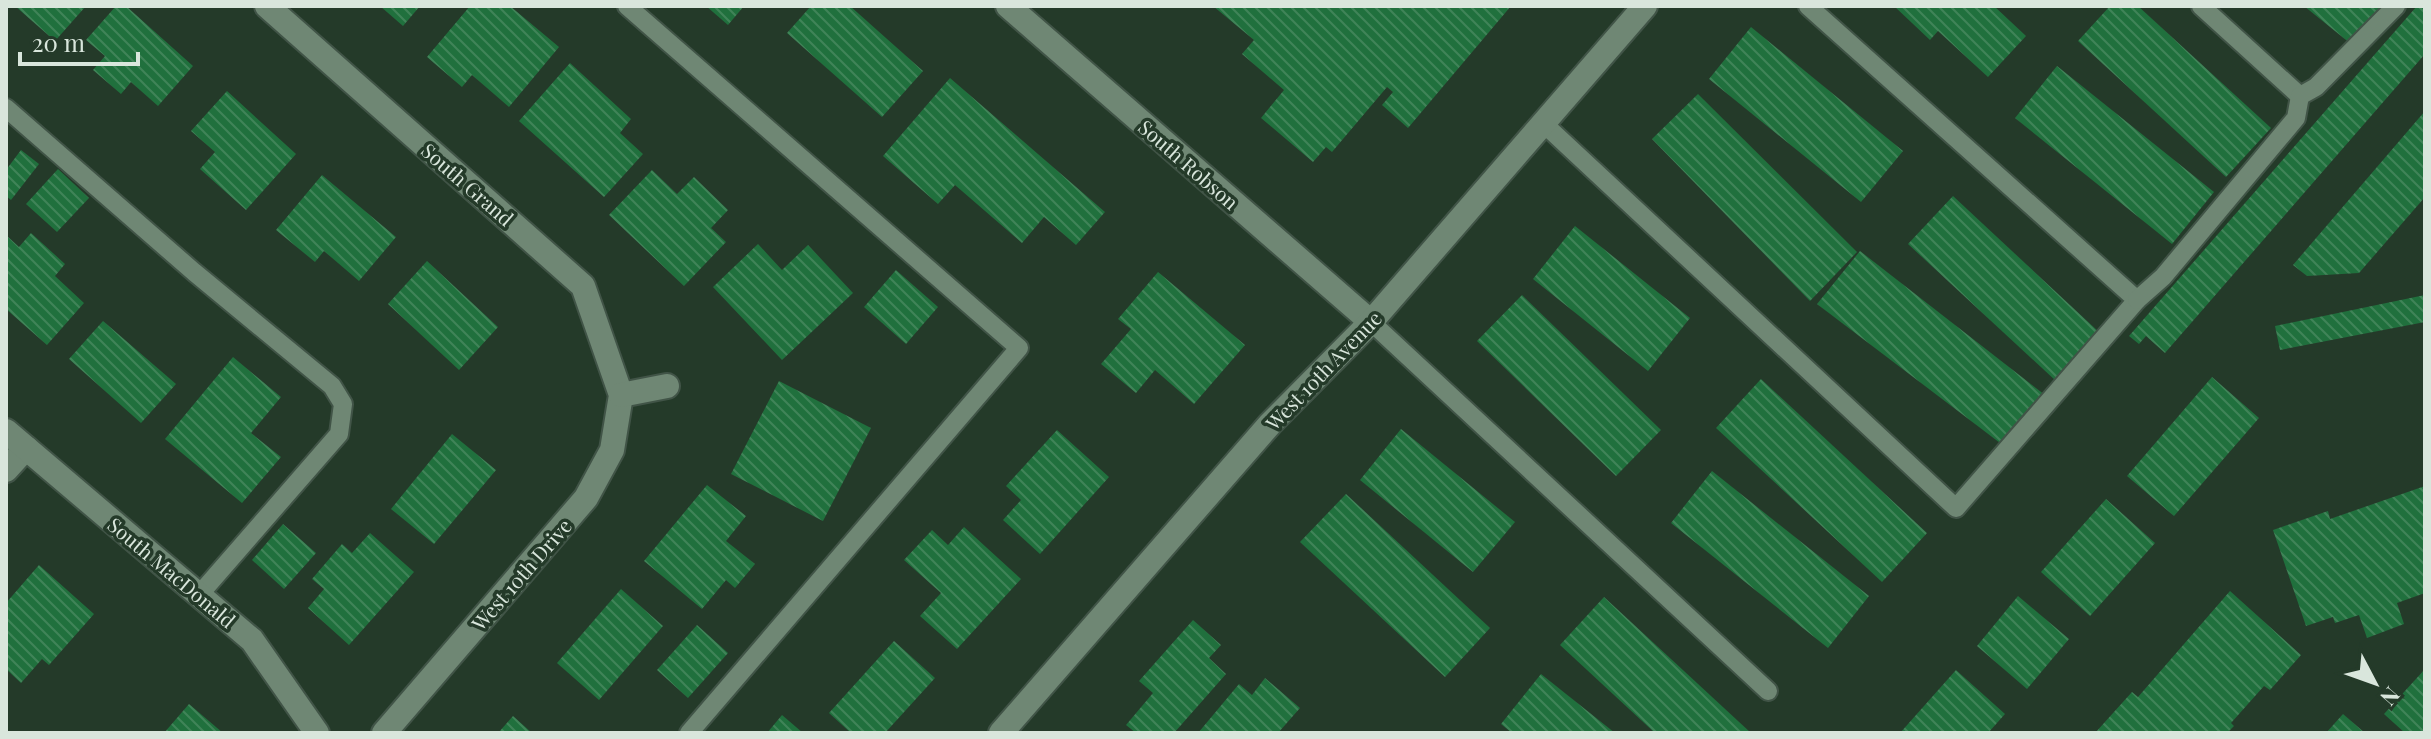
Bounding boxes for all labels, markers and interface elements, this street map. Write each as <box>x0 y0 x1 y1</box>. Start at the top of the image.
scale bar <box>20 16 138 66</box>
text: 20 m <box>32 26 85 58</box>
street label: South Robson <box>1133 113 1245 215</box>
street label: South Grand <box>416 137 520 232</box>
street label: West 10th Avenue <box>1258 304 1387 436</box>
street label: South MacDonald <box>103 511 242 634</box>
street label: West 10th Drive <box>464 512 577 636</box>
north arrow <box>2335 643 2415 723</box>
text: N <box>2374 681 2407 713</box>

